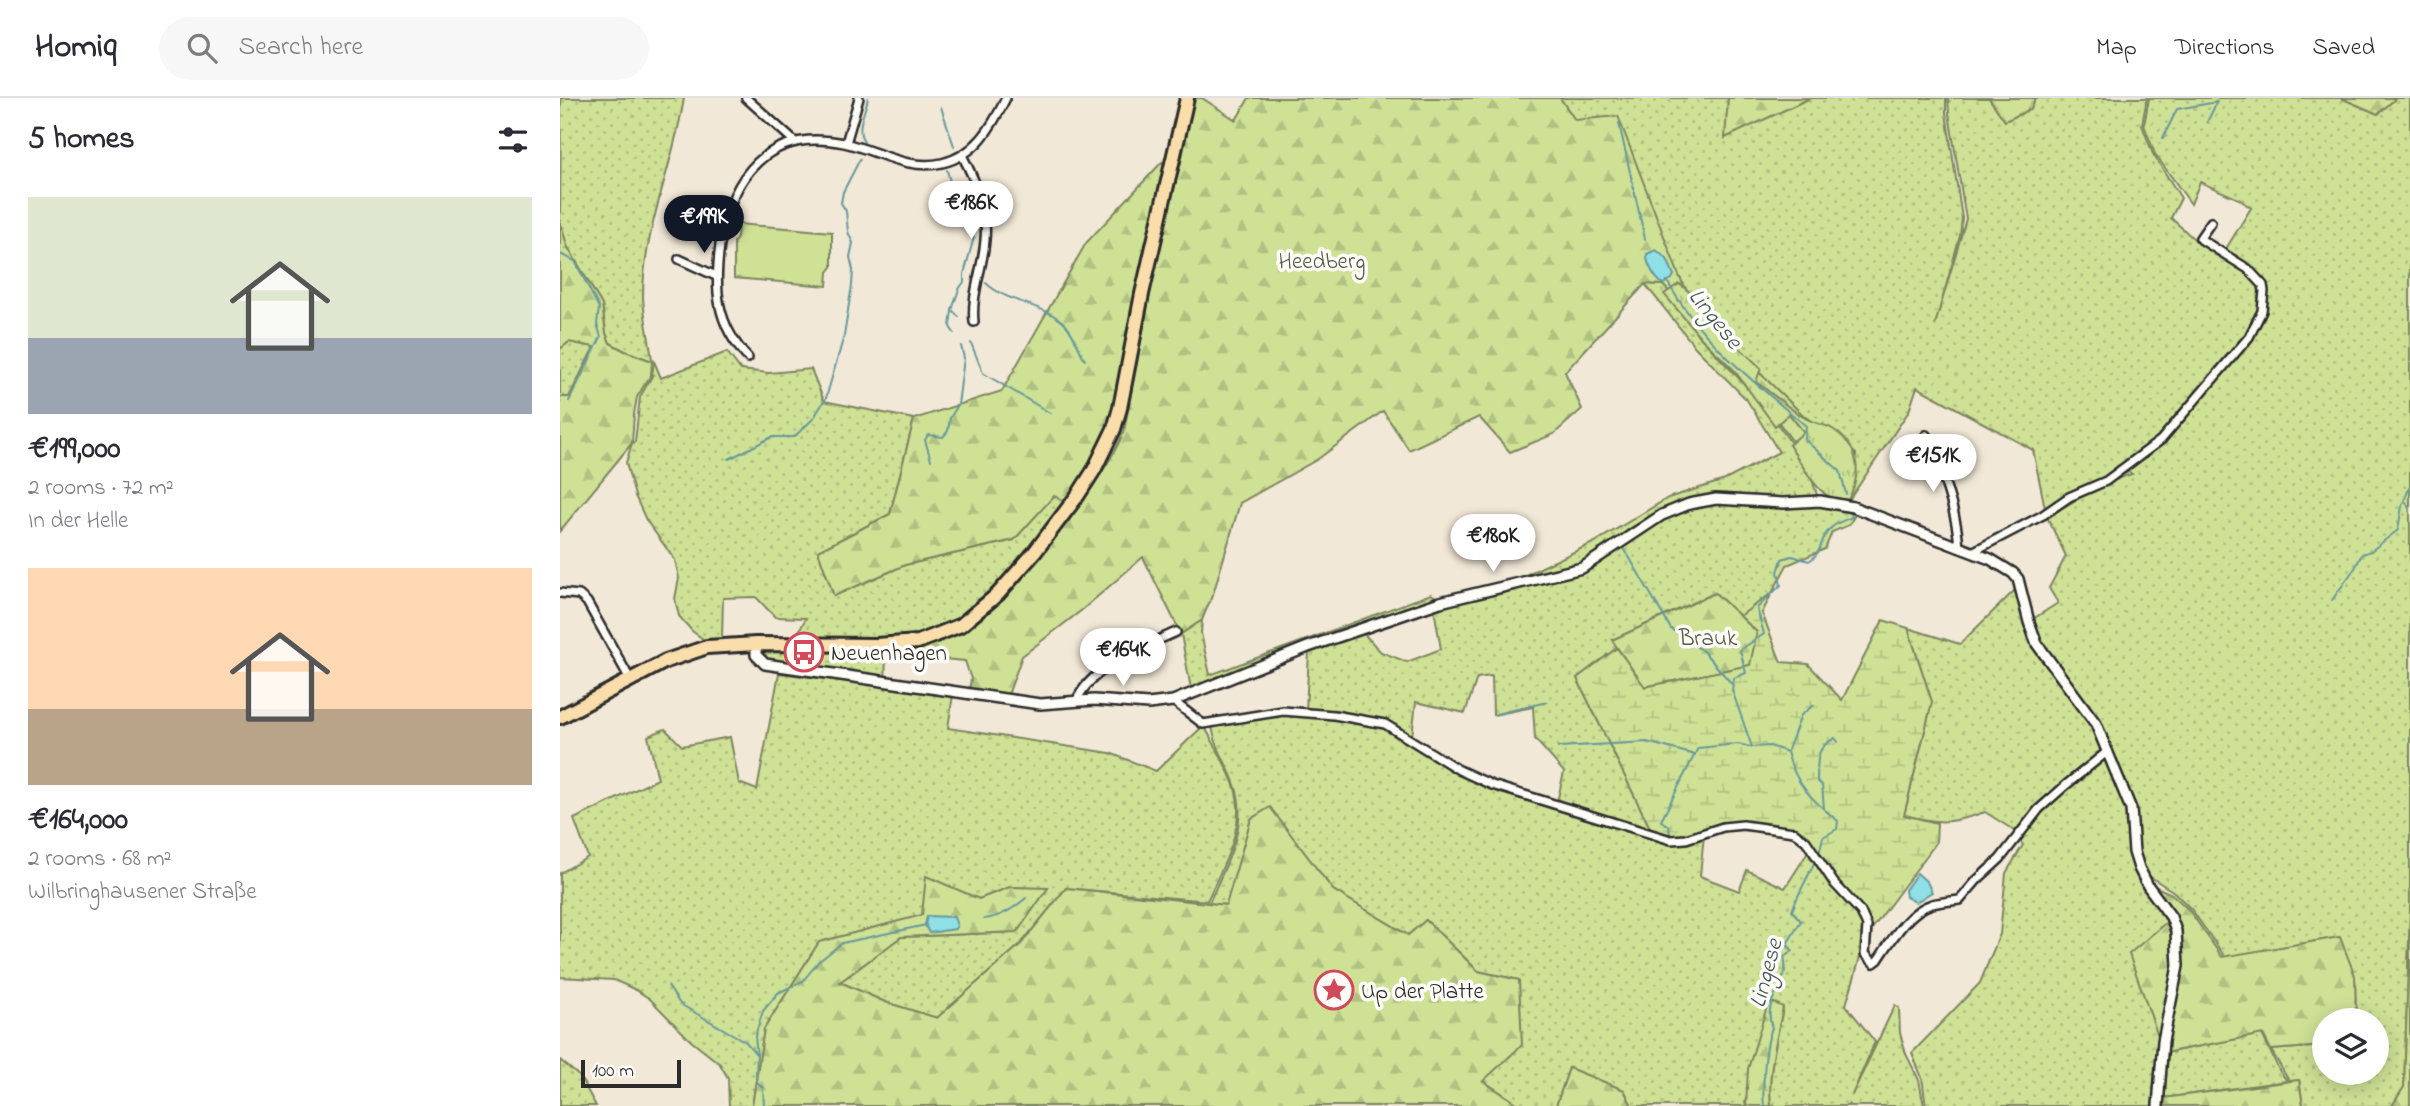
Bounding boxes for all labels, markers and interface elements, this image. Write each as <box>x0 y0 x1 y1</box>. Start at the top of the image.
search box <box>159 17 649 80</box>
text: Homiq <box>35 24 117 72</box>
icon: search <box>183 29 221 67</box>
text: Search here <box>239 29 363 67</box>
text: Map <box>2096 31 2137 66</box>
text: Directions <box>2175 31 2274 66</box>
text: Saved <box>2312 31 2375 66</box>
text: 5 homes <box>28 118 135 162</box>
icon: filters <box>494 121 532 159</box>
pin: €186K <box>922 181 1020 241</box>
text: €186K <box>944 187 998 220</box>
pin: €199K <box>655 195 753 255</box>
text: €199K <box>680 201 728 234</box>
icon: home <box>217 243 343 369</box>
park label: Heedberg <box>1279 246 1365 280</box>
water label: Lingese <box>1679 282 1750 359</box>
text: €199,000 <box>28 428 121 472</box>
pin: €151K <box>1884 434 1982 494</box>
text: €151K <box>1906 440 1960 473</box>
text: 2 rooms · 72 m² <box>28 472 174 505</box>
text: In der Helle <box>28 505 128 538</box>
pin: €180K <box>1444 514 1542 574</box>
text: €180K <box>1466 520 1520 553</box>
icon: home <box>217 614 343 740</box>
park label: Brauk <box>1678 623 1738 656</box>
pin: €164K <box>1074 628 1172 688</box>
bus stop icon: Neuenhagen <box>783 631 825 673</box>
text: €164K <box>1096 634 1150 667</box>
place label: Neuenhagen <box>831 638 947 672</box>
text: €164,000 <box>28 799 128 843</box>
text: 2 rooms · 68 m² <box>28 843 171 876</box>
text: Wilbringhausener Straße <box>28 876 257 909</box>
water label: Lingese <box>1742 934 1794 1012</box>
place icon: Up der Platte <box>1313 969 1355 1011</box>
place label: Up der Platte <box>1361 976 1485 1009</box>
map controls <box>2312 1008 2389 1085</box>
button: layers <box>2312 1008 2389 1085</box>
scale bar <box>581 1057 681 1089</box>
text: 100 m <box>592 1058 634 1085</box>

